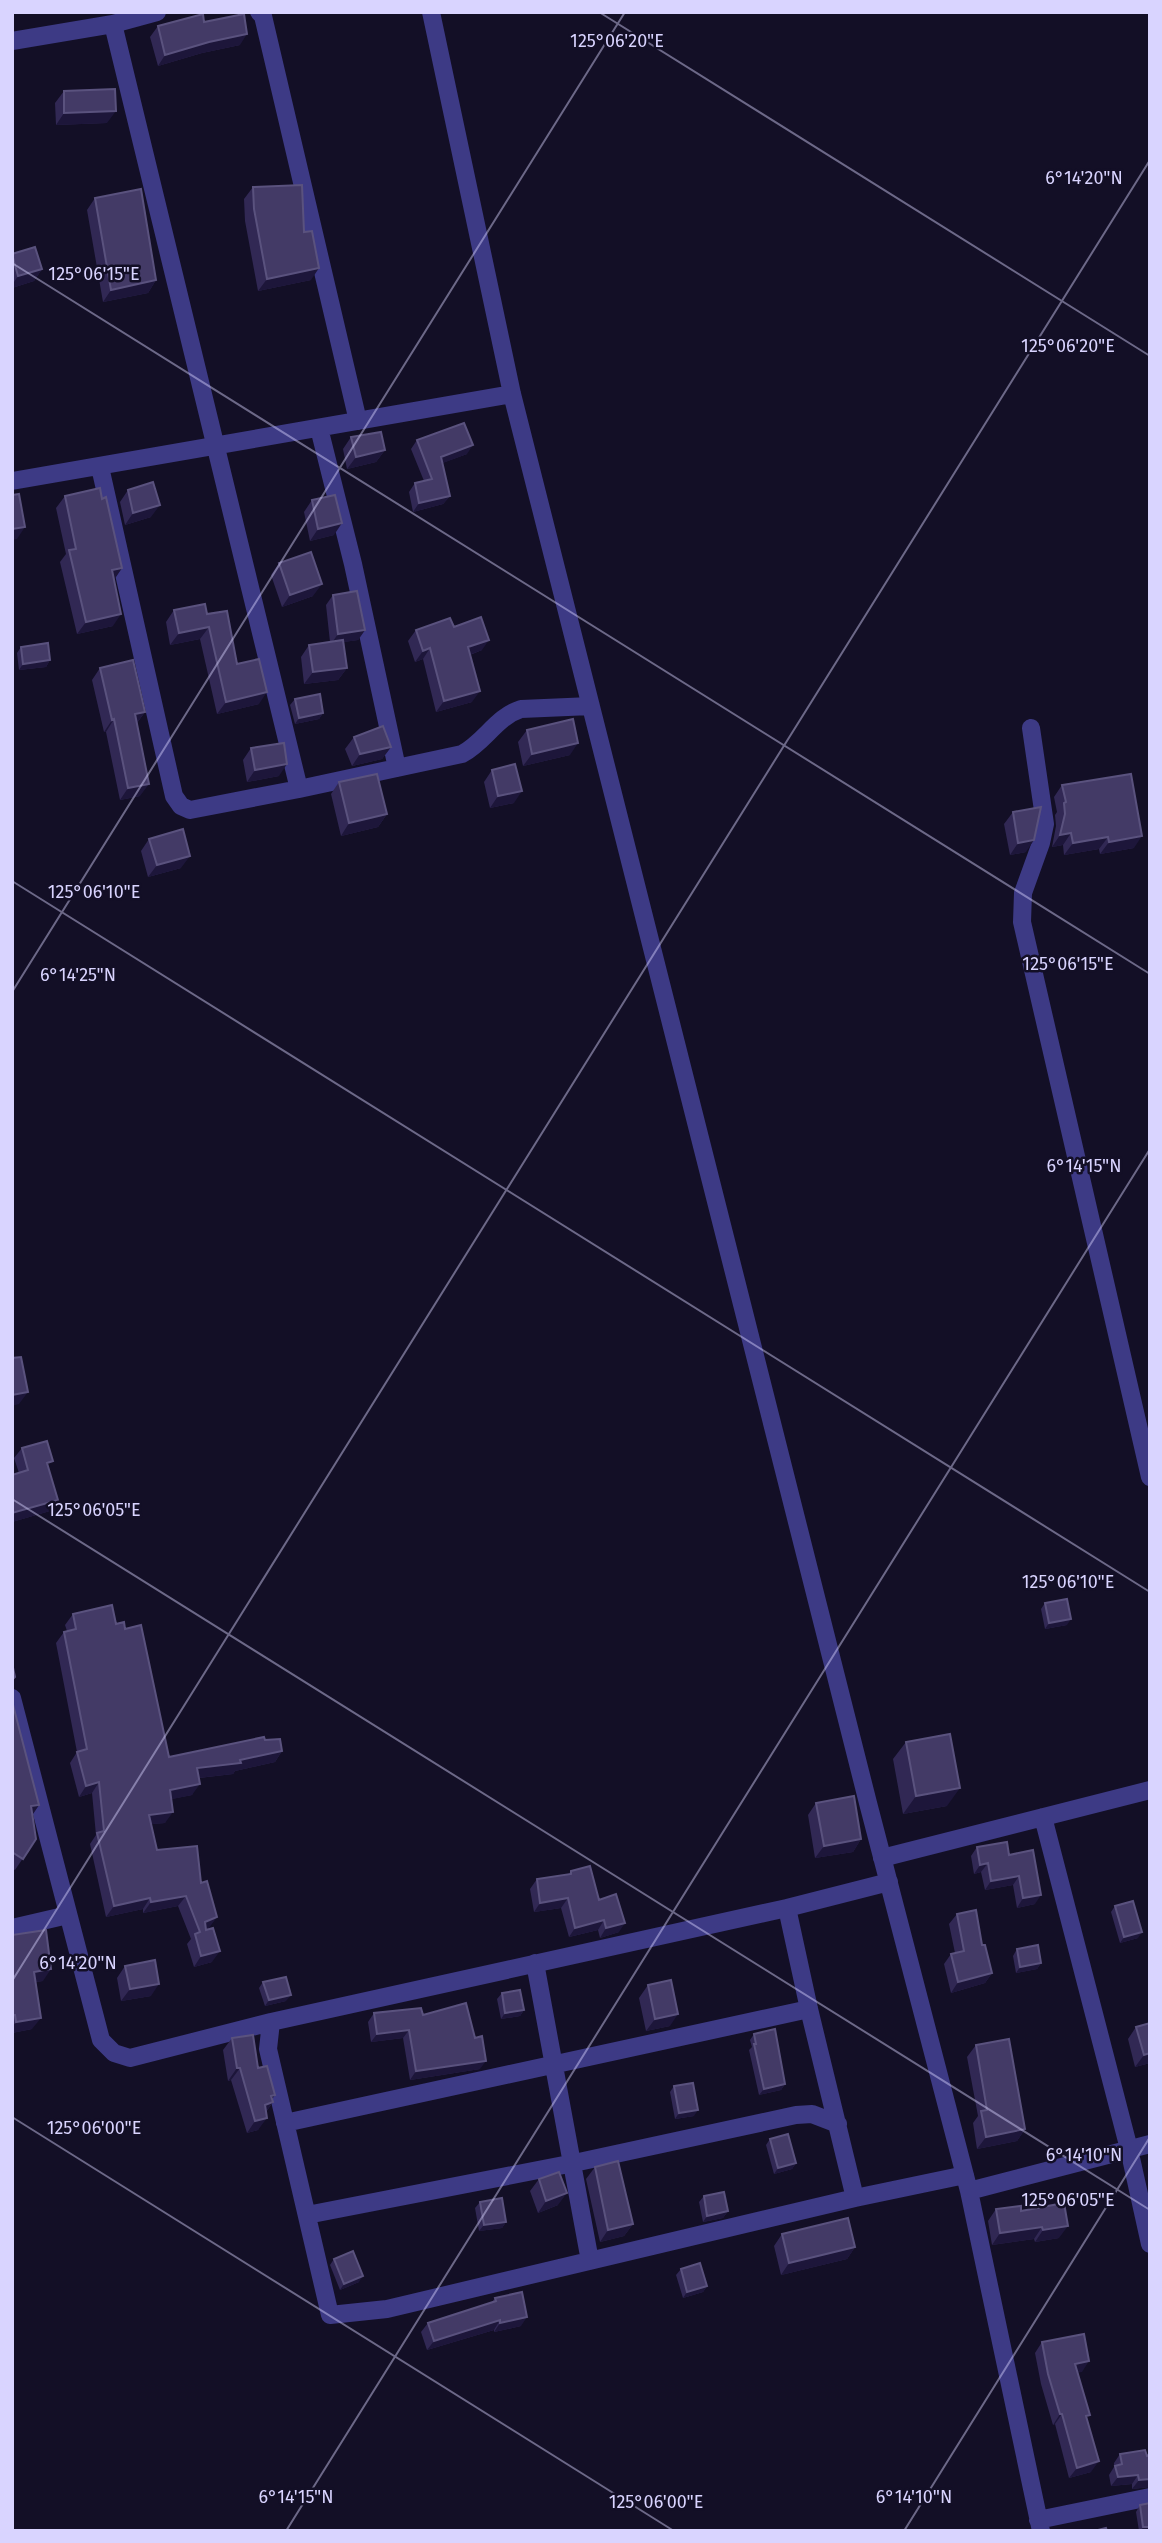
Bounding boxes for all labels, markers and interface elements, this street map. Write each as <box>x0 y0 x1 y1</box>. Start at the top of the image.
text: 125°06'20"E <box>570 30 664 52</box>
text: 6°14'20"N <box>1045 167 1123 189</box>
text: 125°06'15"E <box>48 263 140 285</box>
text: 125°06'20"E <box>1021 335 1115 357</box>
text: 125°06'10"E <box>48 881 140 903</box>
text: 125°06'15"E <box>1022 953 1114 975</box>
text: 6°14'25"N <box>40 964 116 986</box>
text: 6°14'15"N <box>1047 1155 1122 1177</box>
text: 125°06'05"E <box>47 1499 141 1521</box>
text: 125°06'10"E <box>1022 1571 1114 1593</box>
text: 6°14'20"N <box>39 1952 117 1974</box>
text: 125°06'00"E <box>47 2117 141 2139</box>
text: 6°14'10"N <box>1046 2144 1122 2166</box>
text: 125°06'05"E <box>1021 2189 1115 2211</box>
text: 6°14'15"N <box>259 2486 334 2508</box>
text: 6°14'10"N <box>876 2486 952 2508</box>
text: 125°06'00"E <box>609 2491 703 2513</box>

